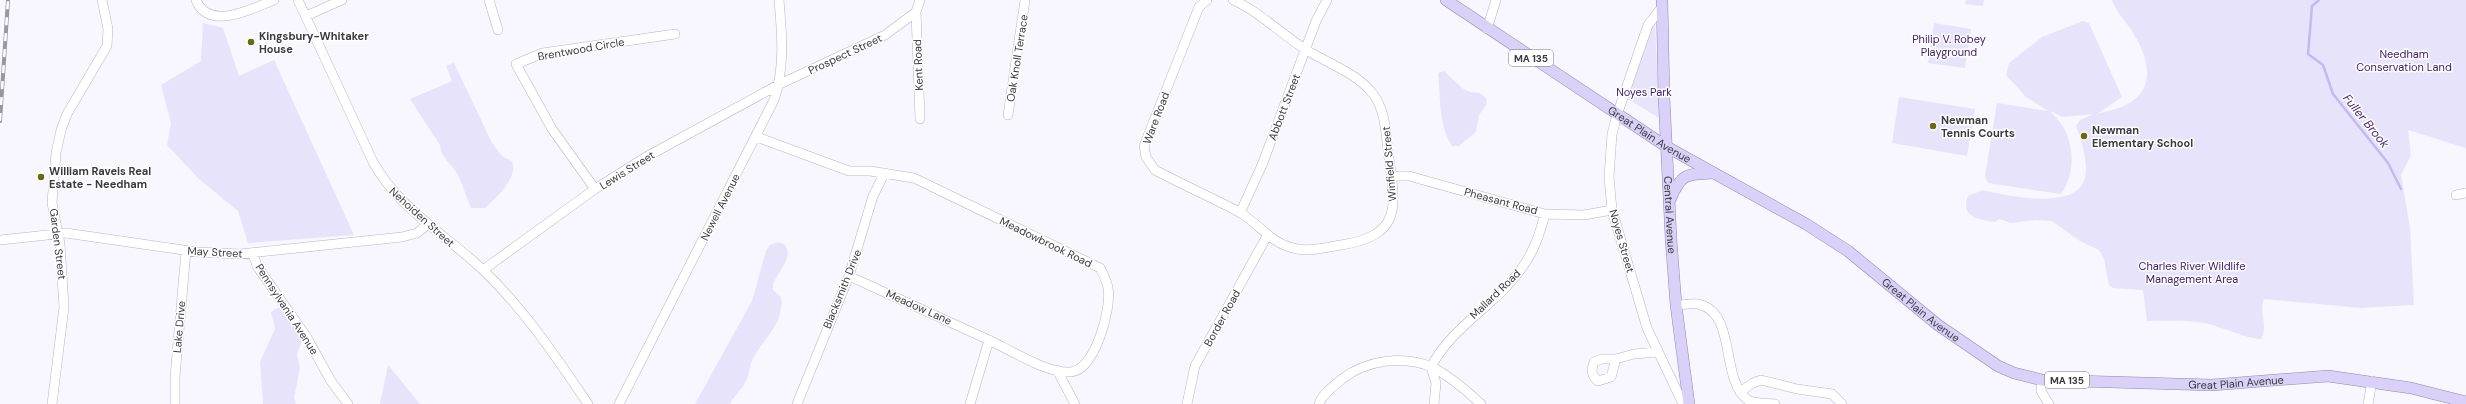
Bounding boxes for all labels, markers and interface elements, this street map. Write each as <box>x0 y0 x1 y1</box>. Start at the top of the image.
street label: Oak Knoll Terrace <box>1003 13 1031 103</box>
place label: Kingsbury-Whitaker House <box>259 29 369 56</box>
street label: Prospect Street <box>806 31 884 77</box>
park label: Philip V. Robey Playground <box>1912 32 1986 59</box>
street label: Brentwood Circle <box>537 34 625 64</box>
marker: Kingsbury-Whitaker House <box>246 37 256 47</box>
street label: Kent Road <box>910 39 926 91</box>
park label: Needham Conservation Land <box>2356 47 2452 74</box>
road number: MA 135 <box>1509 50 1553 66</box>
street label: Abbott Street <box>1265 72 1303 142</box>
park label: Noyes Park <box>1616 85 1672 99</box>
street label: Ware Road <box>1140 90 1172 146</box>
water label: Fuller Brook <box>2339 91 2393 152</box>
street label: Great Plain Avenue <box>1605 103 1694 166</box>
place label: Newman Tennis Courts <box>1941 113 2015 140</box>
marker: Newman Tennis Courts <box>1928 121 1938 131</box>
place label: Newman Elementary School <box>2092 123 2193 150</box>
street label: Winfield Street <box>1379 126 1399 202</box>
marker: Newman Elementary School <box>2079 131 2089 141</box>
street label: Lewis Street <box>597 148 657 192</box>
place label: William Raveis Real Estate - Needham <box>49 164 151 191</box>
street label: Newell Avenue <box>697 171 743 243</box>
marker: William Raveis Real Estate - Needham <box>36 172 46 182</box>
street label: Central Avenue <box>1661 176 1679 254</box>
street label: Nehoiden Street <box>387 184 457 250</box>
street label: Pheasant Road <box>1463 184 1539 218</box>
street label: Garden Street <box>47 208 69 280</box>
street label: Noyes Street <box>1606 208 1638 274</box>
street label: Meadowbrook Road <box>998 214 1095 270</box>
street label: May Street <box>187 244 243 260</box>
street label: Blacksmith Drive <box>820 247 864 331</box>
park label: Charles River Wildlife Management Area <box>2139 259 2245 286</box>
street label: Pennsylvania Avenue <box>252 261 322 357</box>
street label: Mallard Road <box>1467 266 1523 322</box>
street label: Great Plain Avenue <box>1879 275 1963 345</box>
street label: Meadow Lane <box>884 286 954 328</box>
street label: Border Road <box>1201 287 1243 349</box>
street label: Lake Drive <box>170 300 188 354</box>
road number: MA 135 <box>2045 372 2089 388</box>
street label: Great Plain Avenue <box>2188 372 2284 392</box>

